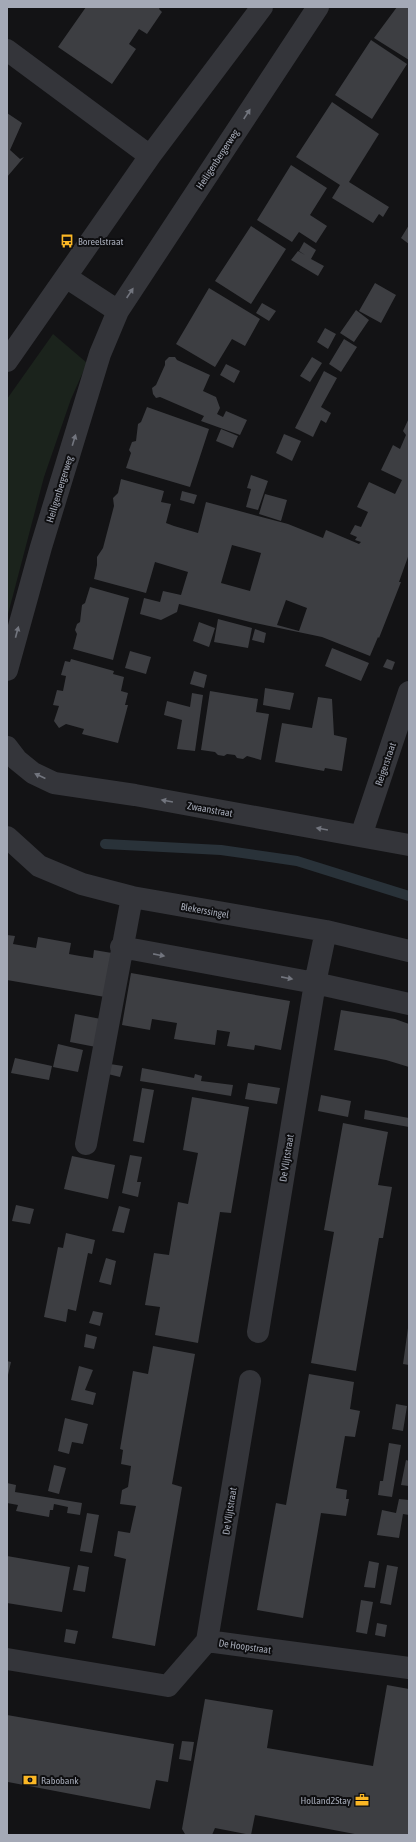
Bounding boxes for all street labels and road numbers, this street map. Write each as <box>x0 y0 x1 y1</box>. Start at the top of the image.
street label: Heiligenbergerweg <box>194 127 241 191</box>
street label: Heiligenbergerweg <box>44 454 75 524</box>
street label: Reigerstraat <box>373 741 398 787</box>
street label: Zwaanstraat <box>186 800 234 819</box>
street label: Blekerssingel <box>180 901 230 920</box>
street label: De Vlijtstraat <box>277 1133 296 1183</box>
street label: De Vlijtstraat <box>220 1486 239 1536</box>
street label: De Hoopstraat <box>218 1637 272 1656</box>

